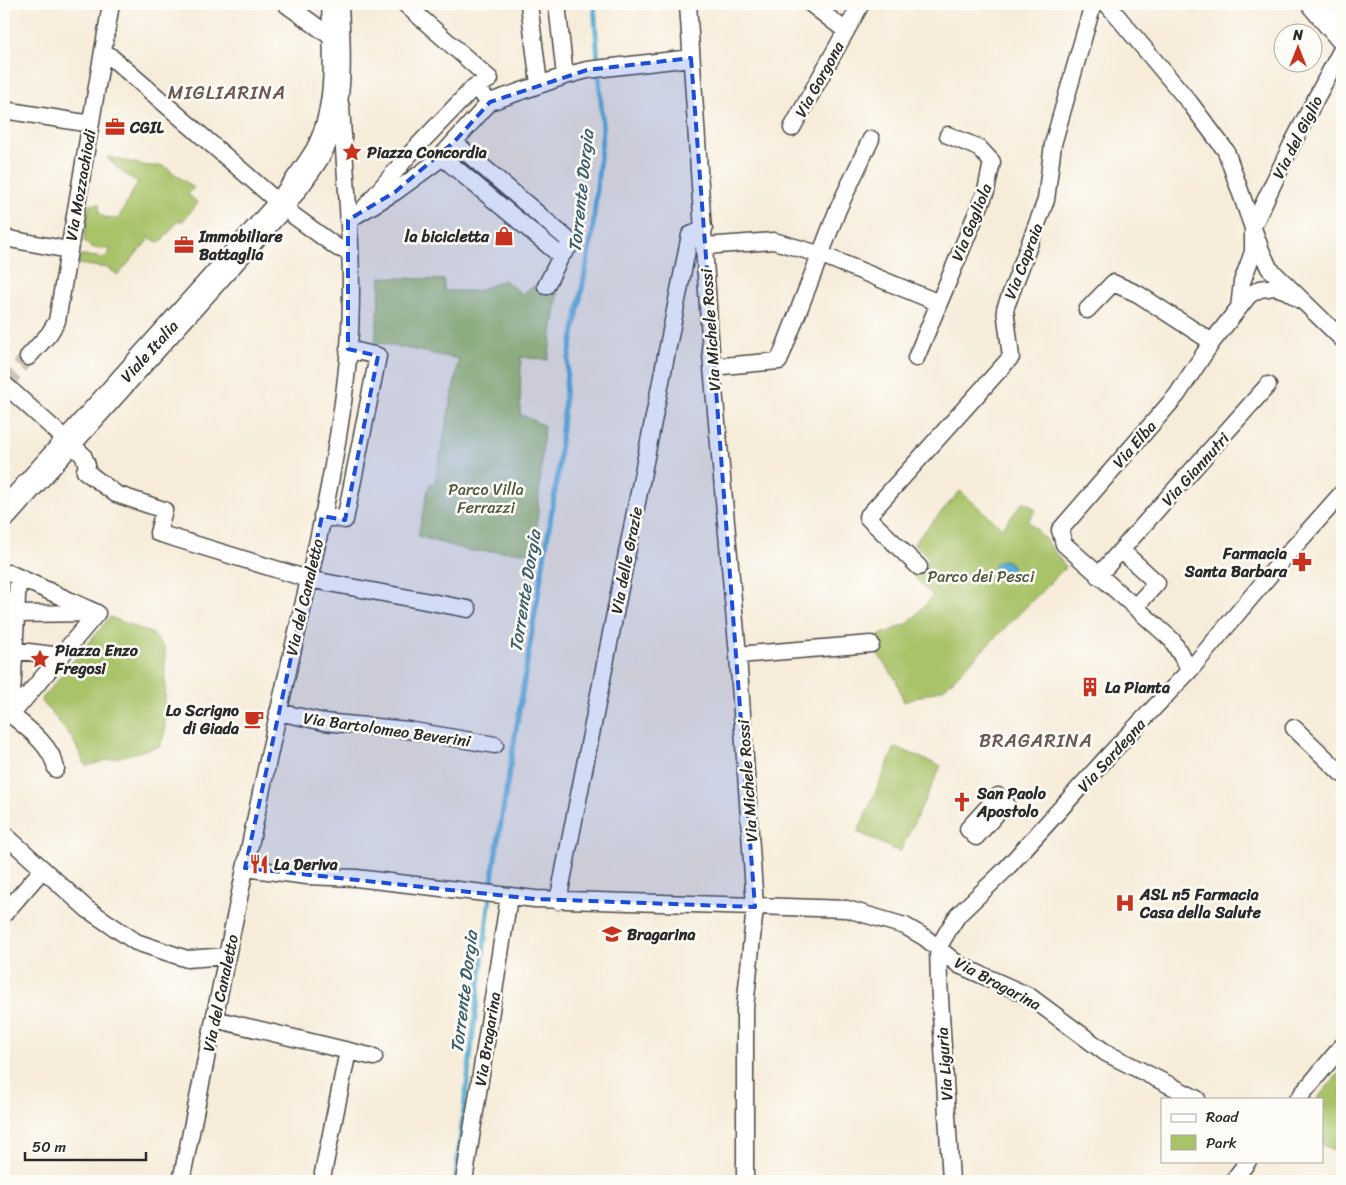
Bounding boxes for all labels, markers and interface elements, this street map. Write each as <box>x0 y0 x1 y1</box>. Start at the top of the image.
north arrow <box>1274 22 1324 72</box>
text: N <box>1292 23 1303 48</box>
street label: Via Gorgona <box>787 35 853 123</box>
district label: MIGLIARINA <box>168 76 286 109</box>
street label: Via del Giglio <box>1264 90 1331 184</box>
place label: CGIL <box>129 113 164 142</box>
office icon: CGIL <box>104 116 126 138</box>
water label: Torrente Dorgia <box>559 126 604 254</box>
street label: Via Mozzachiodi <box>56 127 105 243</box>
place label: Piazza Concordia <box>367 138 487 167</box>
place icon: Piazza Concordia <box>341 141 363 163</box>
street label: Via Gagliola <box>943 179 1000 266</box>
street label: Via Capraia <box>996 219 1051 304</box>
place label: Immobiliare Battaglia <box>198 222 284 269</box>
place label: la bicicletta <box>404 222 490 251</box>
shop icon: la bicicletta <box>493 225 515 247</box>
office icon: Immobiliare Battaglia <box>173 234 195 256</box>
street label: Via Michele Rossi <box>692 267 729 392</box>
street label: Viale Italia <box>113 313 186 390</box>
street label: Via Elba <box>1105 414 1164 475</box>
street label: Via Giannutri <box>1154 425 1237 513</box>
park label: Parco Villa Ferrazzi <box>448 475 524 522</box>
street label: Via delle Grazie <box>602 504 651 616</box>
water label: Torrente Dorgia <box>500 526 551 654</box>
street label: Via del Canaletto <box>277 536 332 659</box>
place label: Farmacia Santa Barbara <box>1184 539 1288 586</box>
pharmacy icon: Farmacia Santa Barbara <box>1291 551 1313 573</box>
park label: Parco dei Pesci <box>928 562 1035 591</box>
place label: Piazza Enzo Fregosi <box>54 636 139 683</box>
place icon: Piazza Enzo Fregosi <box>29 648 51 670</box>
place label: La Pianta <box>1105 673 1170 702</box>
building icon: La Pianta <box>1079 676 1101 698</box>
place label: Lo Scrigno di Giada <box>166 696 239 743</box>
street label: Via Bartolomeo Beverini <box>301 703 473 756</box>
cafe icon: Lo Scrigno di Giada <box>243 708 265 730</box>
street label: Via Sardegna <box>1070 711 1154 799</box>
street label: Via Michele Rossi <box>729 718 766 843</box>
district label: BRAGARINA <box>979 724 1093 757</box>
place label: San Paolo Apostolo <box>976 779 1047 826</box>
church icon: San Paolo Apostolo <box>951 791 973 813</box>
place label: La Deriva <box>274 850 338 879</box>
restaurant icon: La Deriva <box>248 853 270 875</box>
place label: ASL n5 Farmacia Casa della Salute <box>1139 880 1262 927</box>
hospital icon: ASL n5 Farmacia Casa della Salute <box>1114 892 1136 914</box>
place label: Bragarina <box>627 920 695 949</box>
school or university icon: Bragarina <box>601 923 623 945</box>
water label: Torrente Dorgia <box>441 927 488 1055</box>
street label: Via del Canaletto <box>194 932 247 1054</box>
street label: Via Bragarina <box>949 948 1046 1018</box>
street label: Via Bragarina <box>466 990 509 1088</box>
street label: Via Liguria <box>927 1026 962 1102</box>
legend <box>1161 1098 1324 1162</box>
text: Road <box>1206 1104 1239 1130</box>
scale bar <box>25 1130 146 1162</box>
text: Park <box>1206 1130 1237 1156</box>
text: 50 m <box>32 1134 67 1160</box>

